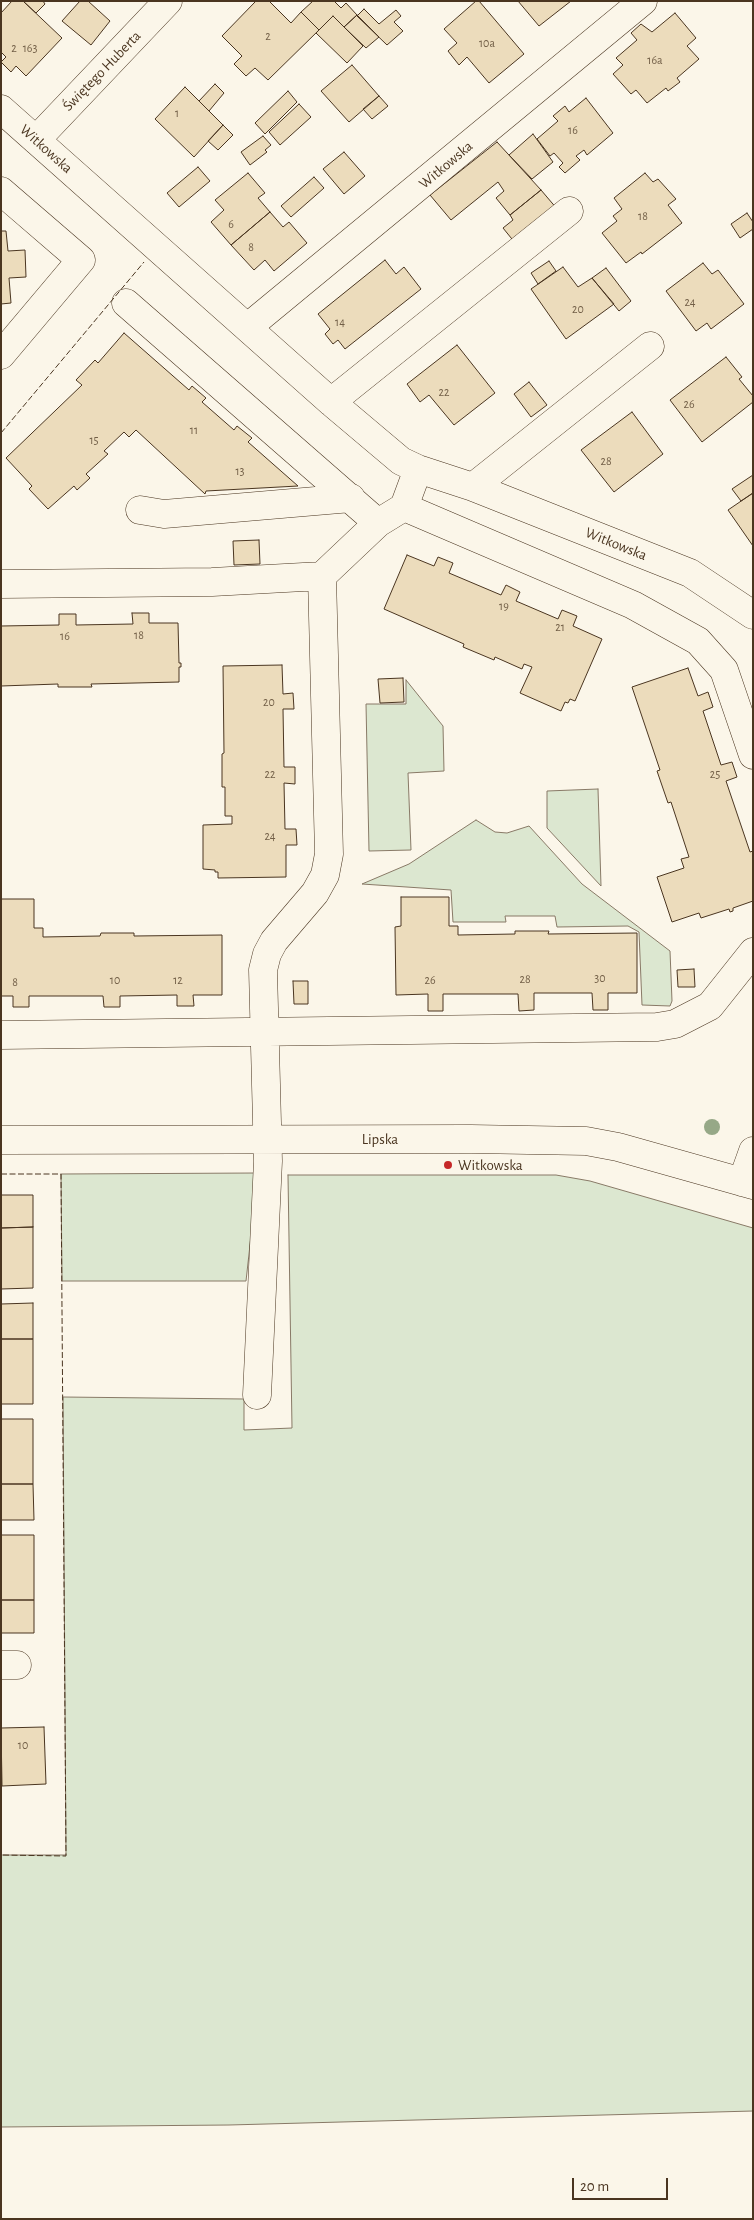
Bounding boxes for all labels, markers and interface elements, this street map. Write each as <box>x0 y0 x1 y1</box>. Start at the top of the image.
street label: Świętego Huberta <box>59 27 145 115</box>
house number: 2 <box>265 29 271 43</box>
house number: 10a <box>479 36 495 50</box>
house number: 2 <box>11 41 17 55</box>
house number: 163 <box>23 41 37 55</box>
house number: 16a <box>647 53 663 67</box>
house number: 1 <box>175 106 179 120</box>
street label: Witkowska <box>16 121 76 177</box>
house number: 16 <box>568 123 578 137</box>
street label: Witkowska <box>415 137 477 193</box>
house number: 18 <box>638 209 648 223</box>
house number: 6 <box>228 217 234 231</box>
house number: 8 <box>248 240 254 254</box>
house number: 24 <box>684 295 696 309</box>
house number: 20 <box>572 302 584 316</box>
house number: 14 <box>335 315 345 329</box>
house number: 22 <box>439 385 449 399</box>
house number: 26 <box>683 397 695 411</box>
house number: 11 <box>190 423 198 437</box>
house number: 15 <box>89 433 99 447</box>
house number: 28 <box>600 454 612 468</box>
house number: 13 <box>235 464 245 478</box>
street label: Witkowska <box>583 524 649 564</box>
house number: 19 <box>499 599 509 613</box>
house number: 21 <box>555 620 565 634</box>
house number: 18 <box>134 628 144 642</box>
house number: 16 <box>60 629 70 643</box>
house number: 20 <box>263 695 275 709</box>
house number: 22 <box>265 767 275 781</box>
house number: 25 <box>710 767 720 781</box>
house number: 24 <box>264 829 276 843</box>
house number: 30 <box>594 971 606 985</box>
house number: 28 <box>519 972 531 986</box>
house number: 10 <box>110 973 120 987</box>
house number: 12 <box>173 973 183 987</box>
house number: 26 <box>424 973 436 987</box>
house number: 8 <box>12 975 18 989</box>
street label: Lipska <box>362 1130 398 1148</box>
place label: Witkowska <box>458 1156 523 1174</box>
marker: Witkowska <box>442 1159 454 1171</box>
house number: 10 <box>18 1738 28 1752</box>
scale bar <box>574 2168 670 2200</box>
text: 20 m <box>580 2179 609 2194</box>

